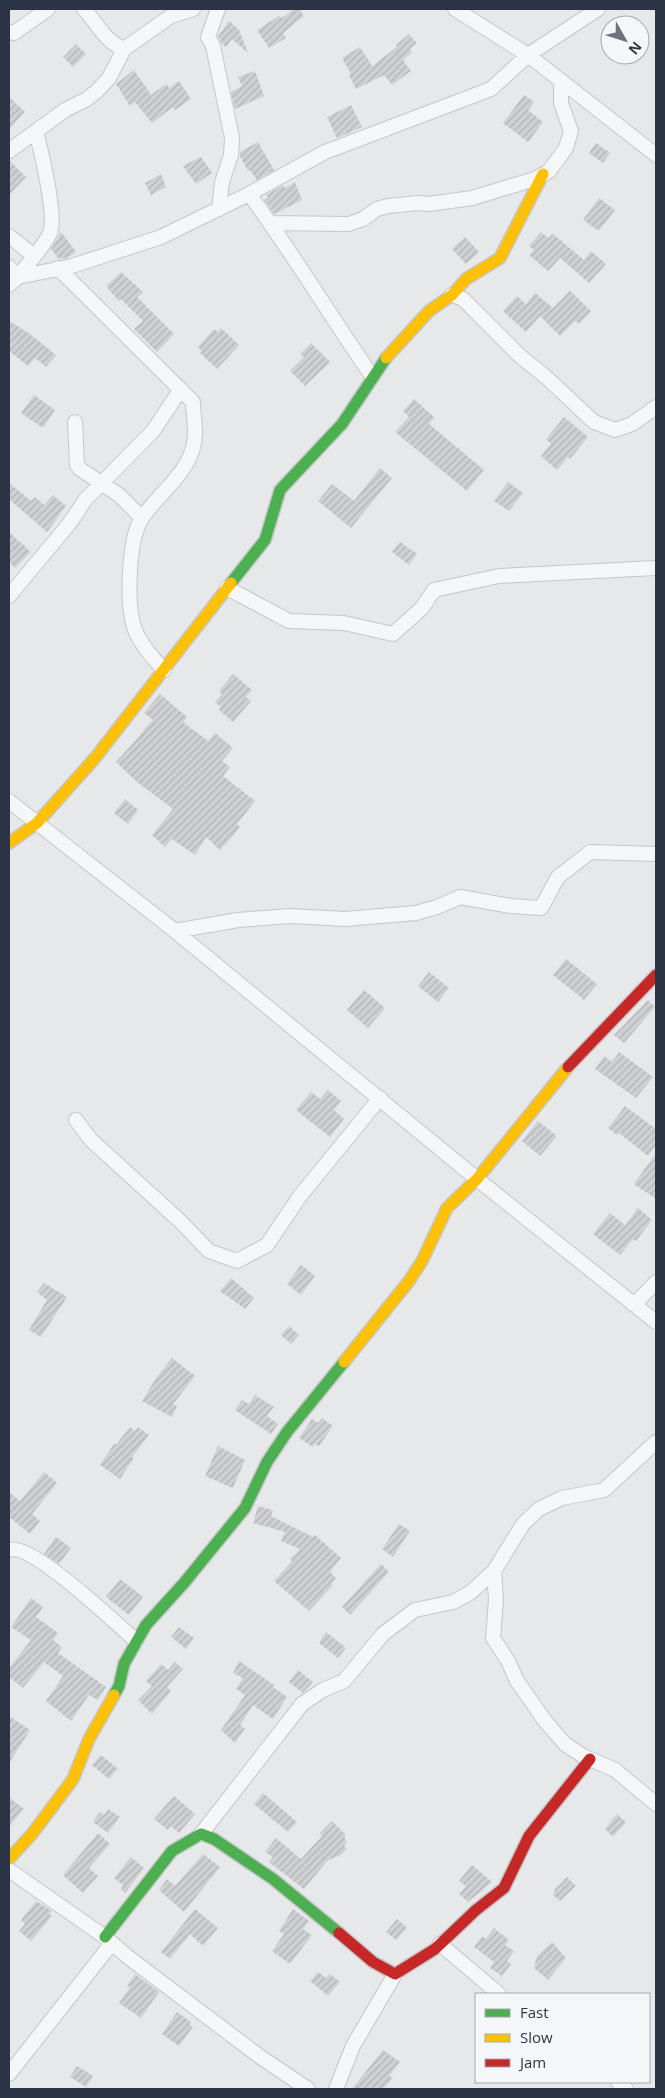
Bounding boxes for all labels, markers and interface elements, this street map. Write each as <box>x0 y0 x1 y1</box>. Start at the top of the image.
north arrow <box>600 15 650 65</box>
text: N <box>625 38 646 59</box>
legend <box>475 1993 650 2083</box>
text: Fast <box>520 2002 549 2022</box>
text: Slow <box>520 2027 553 2047</box>
text: Jam <box>518 2052 546 2072</box>

